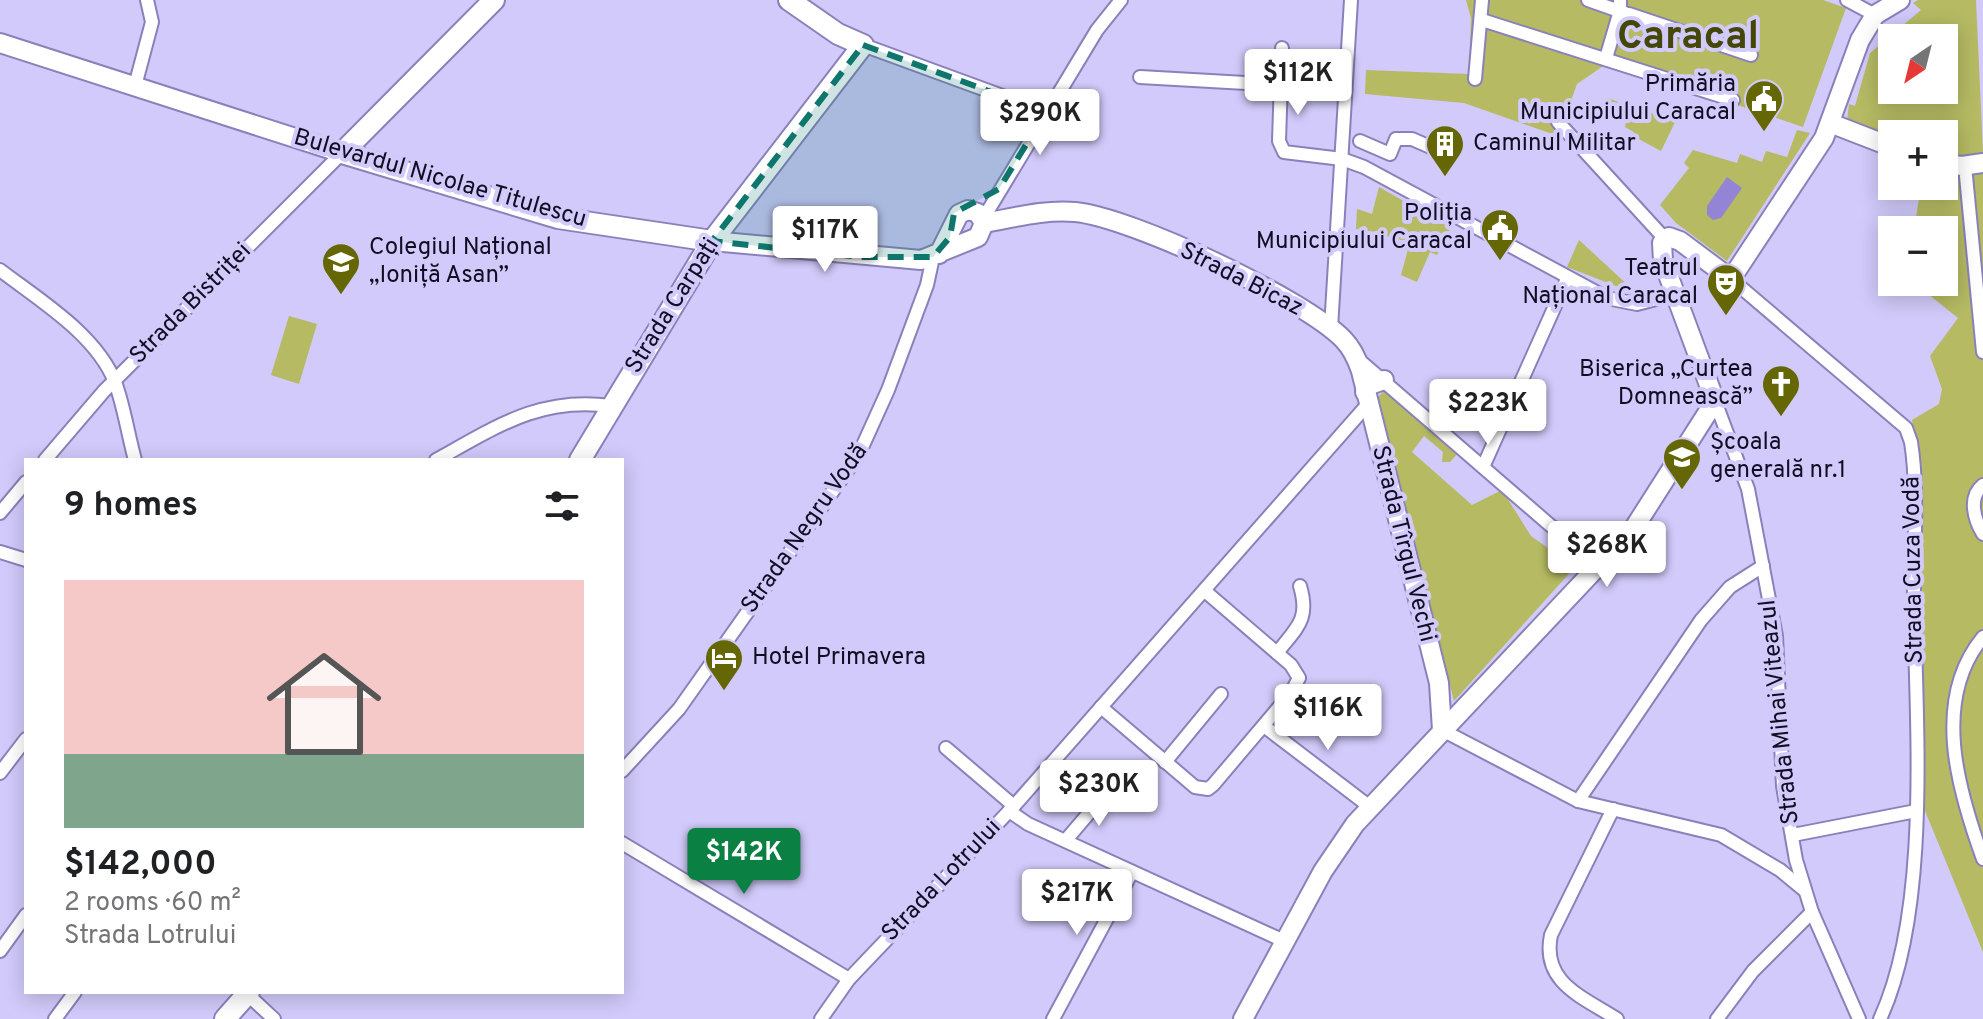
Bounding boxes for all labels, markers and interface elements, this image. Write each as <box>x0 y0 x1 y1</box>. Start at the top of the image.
district label: Caracal <box>1617 13 1759 63</box>
north arrow <box>1878 24 1958 104</box>
map controls <box>1878 24 1958 296</box>
pin: $112K <box>1242 49 1354 117</box>
text: $112K <box>1263 58 1333 91</box>
place label: Primăria Municipiului Caracal <box>1520 70 1736 128</box>
public building icon: Primăria Municipiului Caracal <box>1743 78 1785 133</box>
pin: $290K <box>984 89 1096 157</box>
text: $290K <box>998 98 1082 131</box>
button: + <box>1878 120 1958 200</box>
street label: Bulevardul Nicolae Titulescu <box>290 123 590 235</box>
building icon: Caminul Militar <box>1424 123 1466 178</box>
place label: Caminul Militar <box>1473 129 1636 159</box>
place label: Poliția Municipiului Caracal <box>1256 199 1472 257</box>
pin: $117K <box>769 206 881 274</box>
public building icon: Poliția Municipiului Caracal <box>1479 207 1521 262</box>
text: $117K <box>791 215 859 248</box>
button: − <box>1878 216 1958 296</box>
place label: Colegiul Național „Ioniță Asan” <box>369 233 552 291</box>
street label: Strada Carpați <box>619 233 727 379</box>
street label: Strada Bicaz <box>1174 236 1308 324</box>
street label: Strada Bistriței <box>124 237 258 371</box>
school or university icon: Colegiul Național „Ioniță Asan” <box>320 241 362 296</box>
place label: Teatrul Național Caracal <box>1522 254 1698 312</box>
theatre icon: Teatrul Național Caracal <box>1705 262 1747 317</box>
place label: Biserica „Curtea Domnească” <box>1579 355 1753 413</box>
church icon: Biserica „Curtea Domnească” <box>1760 363 1802 418</box>
pin: $223K <box>1432 379 1544 447</box>
text: $223K <box>1447 388 1529 421</box>
place label: Școala generală nr.1 <box>1710 428 1846 486</box>
school or university icon: Școala generală nr.1 <box>1661 436 1703 491</box>
street label: Strada Negru Vodă <box>735 438 875 620</box>
street label: Strada Tîrgul Vechi <box>1364 443 1442 645</box>
street label: Strada Cuza Vodă <box>1897 476 1931 664</box>
icon: filters <box>540 484 584 528</box>
text: 9 homes <box>64 485 198 528</box>
pin: $268K <box>1551 521 1663 589</box>
text: $268K <box>1566 530 1648 563</box>
street label: Strada Mihai Viteazul <box>1753 598 1807 826</box>
icon: home <box>252 632 396 776</box>
hotel icon: Hotel Primavera <box>703 637 745 692</box>
place label: Hotel Primavera <box>752 643 926 673</box>
pin: $116K <box>1272 684 1384 752</box>
text: $116K <box>1293 693 1363 726</box>
pin: $230K <box>1043 760 1155 828</box>
text: $230K <box>1058 769 1140 802</box>
street label: Strada Lotrului <box>876 813 1008 949</box>
pin: $142K <box>688 828 800 896</box>
text: $142K <box>705 837 783 870</box>
text: $142,000 <box>64 844 217 887</box>
pin: $217K <box>1021 869 1133 937</box>
text: $217K <box>1040 878 1114 911</box>
text: 2 rooms · 60 m² <box>64 887 241 920</box>
text: Strada Lotrului <box>64 920 236 953</box>

